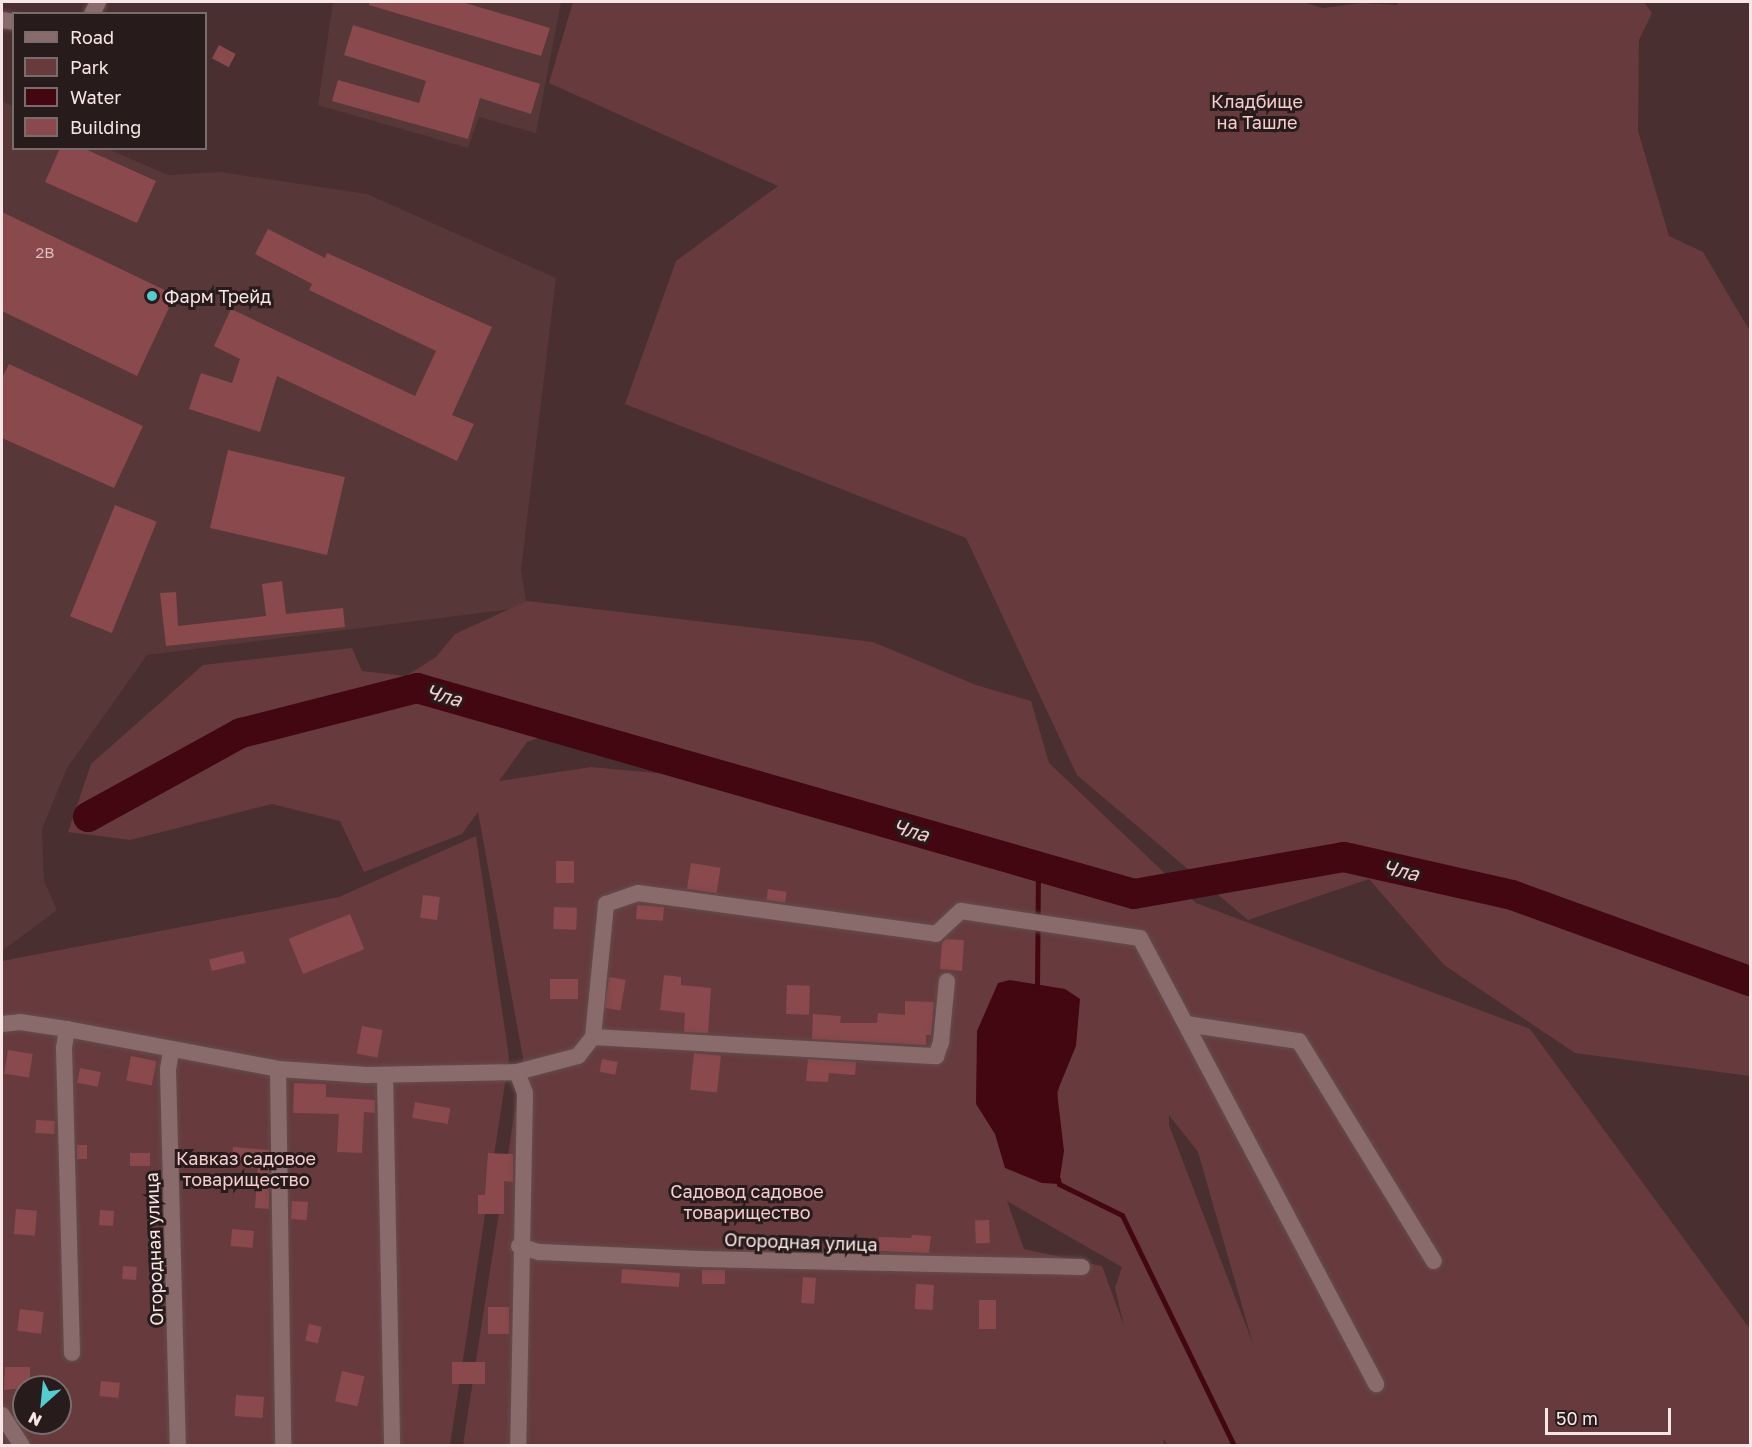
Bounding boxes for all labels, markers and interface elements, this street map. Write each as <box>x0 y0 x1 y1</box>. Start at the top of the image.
legend <box>12 12 207 150</box>
text: Road <box>70 26 114 48</box>
text: Park <box>70 56 109 78</box>
text: Water <box>70 86 121 108</box>
park label: Кладбище на Ташле <box>1211 91 1303 134</box>
text: Building <box>70 116 141 138</box>
house number: 2В <box>36 244 54 262</box>
place label: Фарм Трейд <box>164 285 271 307</box>
marker: Фарм Трейд <box>145 289 159 303</box>
water label: Чла <box>423 678 465 712</box>
water label: Чла <box>890 813 932 847</box>
water label: Чла <box>1381 854 1421 886</box>
park label: Кавказ садовое товарищество <box>176 1148 316 1190</box>
street label: Огородная улица <box>141 1172 167 1326</box>
park label: Садовод садовое товарищество <box>670 1181 824 1224</box>
street label: Огородная улица <box>724 1229 878 1255</box>
north arrow <box>12 1375 72 1435</box>
scale bar <box>1548 1396 1674 1434</box>
text: 50 m <box>1556 1407 1598 1429</box>
text: N <box>25 1408 45 1431</box>

